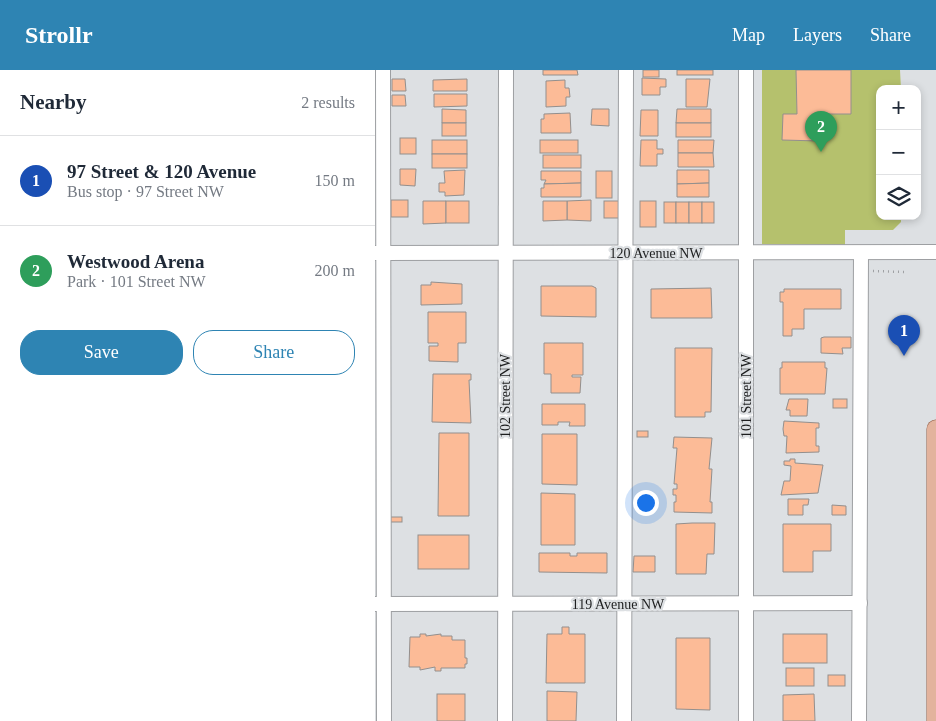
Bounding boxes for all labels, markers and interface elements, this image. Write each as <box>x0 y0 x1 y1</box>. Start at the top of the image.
text: Strollr <box>25 22 93 48</box>
text: Map <box>732 25 765 45</box>
text: Layers <box>793 25 842 45</box>
text: Share <box>870 25 911 45</box>
map controls <box>876 85 921 220</box>
button: + <box>876 85 921 130</box>
text: Nearby <box>20 90 87 114</box>
text: 2 results <box>301 94 355 111</box>
pin: 2 <box>805 111 837 152</box>
button: − <box>876 130 921 175</box>
text: 97 Street & 120 Avenue <box>67 161 256 182</box>
text: 1 <box>32 172 40 189</box>
text: 150 m <box>315 172 355 189</box>
button: layers <box>876 175 921 220</box>
text: Bus stop · 97 Street NW <box>67 183 224 200</box>
street label: 120 Avenue NW <box>609 246 703 261</box>
text: Westwood Arena <box>67 251 204 272</box>
text: 2 <box>32 262 40 279</box>
text: 200 m <box>315 262 355 279</box>
text: Park · 101 Street NW <box>67 273 206 290</box>
pin: 1 <box>888 315 920 356</box>
button: Save <box>20 330 183 375</box>
button: Share <box>193 330 355 375</box>
street label: 102 Street NW <box>498 353 513 438</box>
street label: 101 Street NW <box>739 353 754 438</box>
your location <box>633 490 659 516</box>
street label: 119 Avenue NW <box>572 597 665 612</box>

